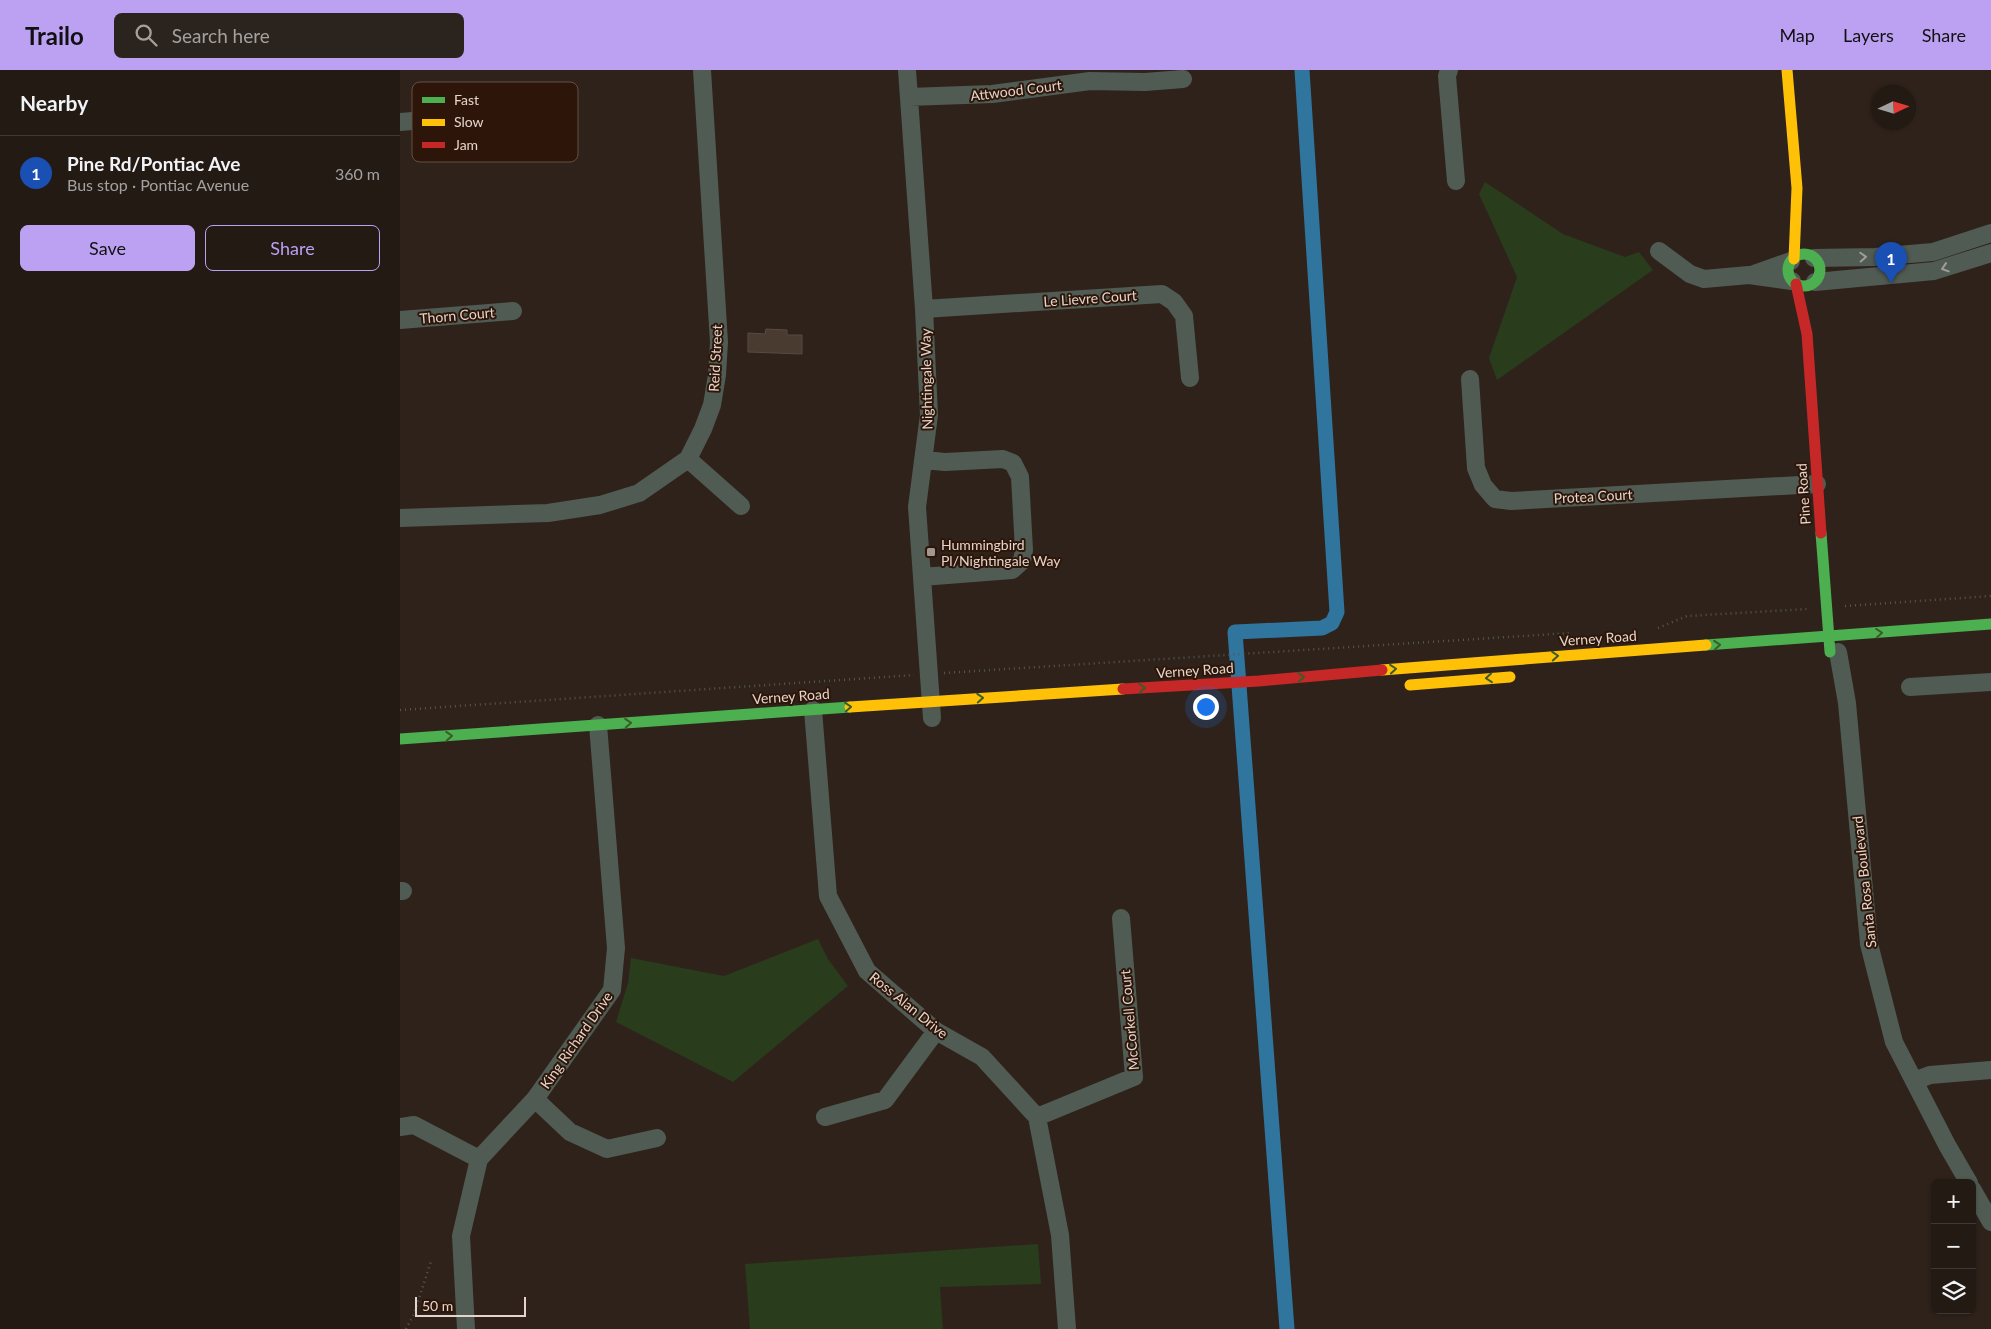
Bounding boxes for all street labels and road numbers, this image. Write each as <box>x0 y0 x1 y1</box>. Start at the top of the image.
street label: Attwood Court <box>969 76 1063 104</box>
street label: Le Lievre Court <box>1043 286 1137 310</box>
street label: Thorn Court <box>419 303 495 327</box>
street label: Reid Street <box>705 324 725 392</box>
street label: Nightingale Way <box>917 327 935 430</box>
street label: Pine Road <box>1792 463 1814 525</box>
street label: Protea Court <box>1553 485 1633 507</box>
street label: Verney Road <box>1559 627 1637 649</box>
street label: Verney Road <box>1156 659 1234 681</box>
street label: Verney Road <box>752 685 830 707</box>
street label: Santa Rosa Boulevard <box>1849 815 1879 949</box>
street label: Ross Alan Drive <box>866 968 952 1042</box>
street label: McCorkell Court <box>1116 969 1142 1071</box>
street label: King Richard Drive <box>536 988 616 1092</box>

